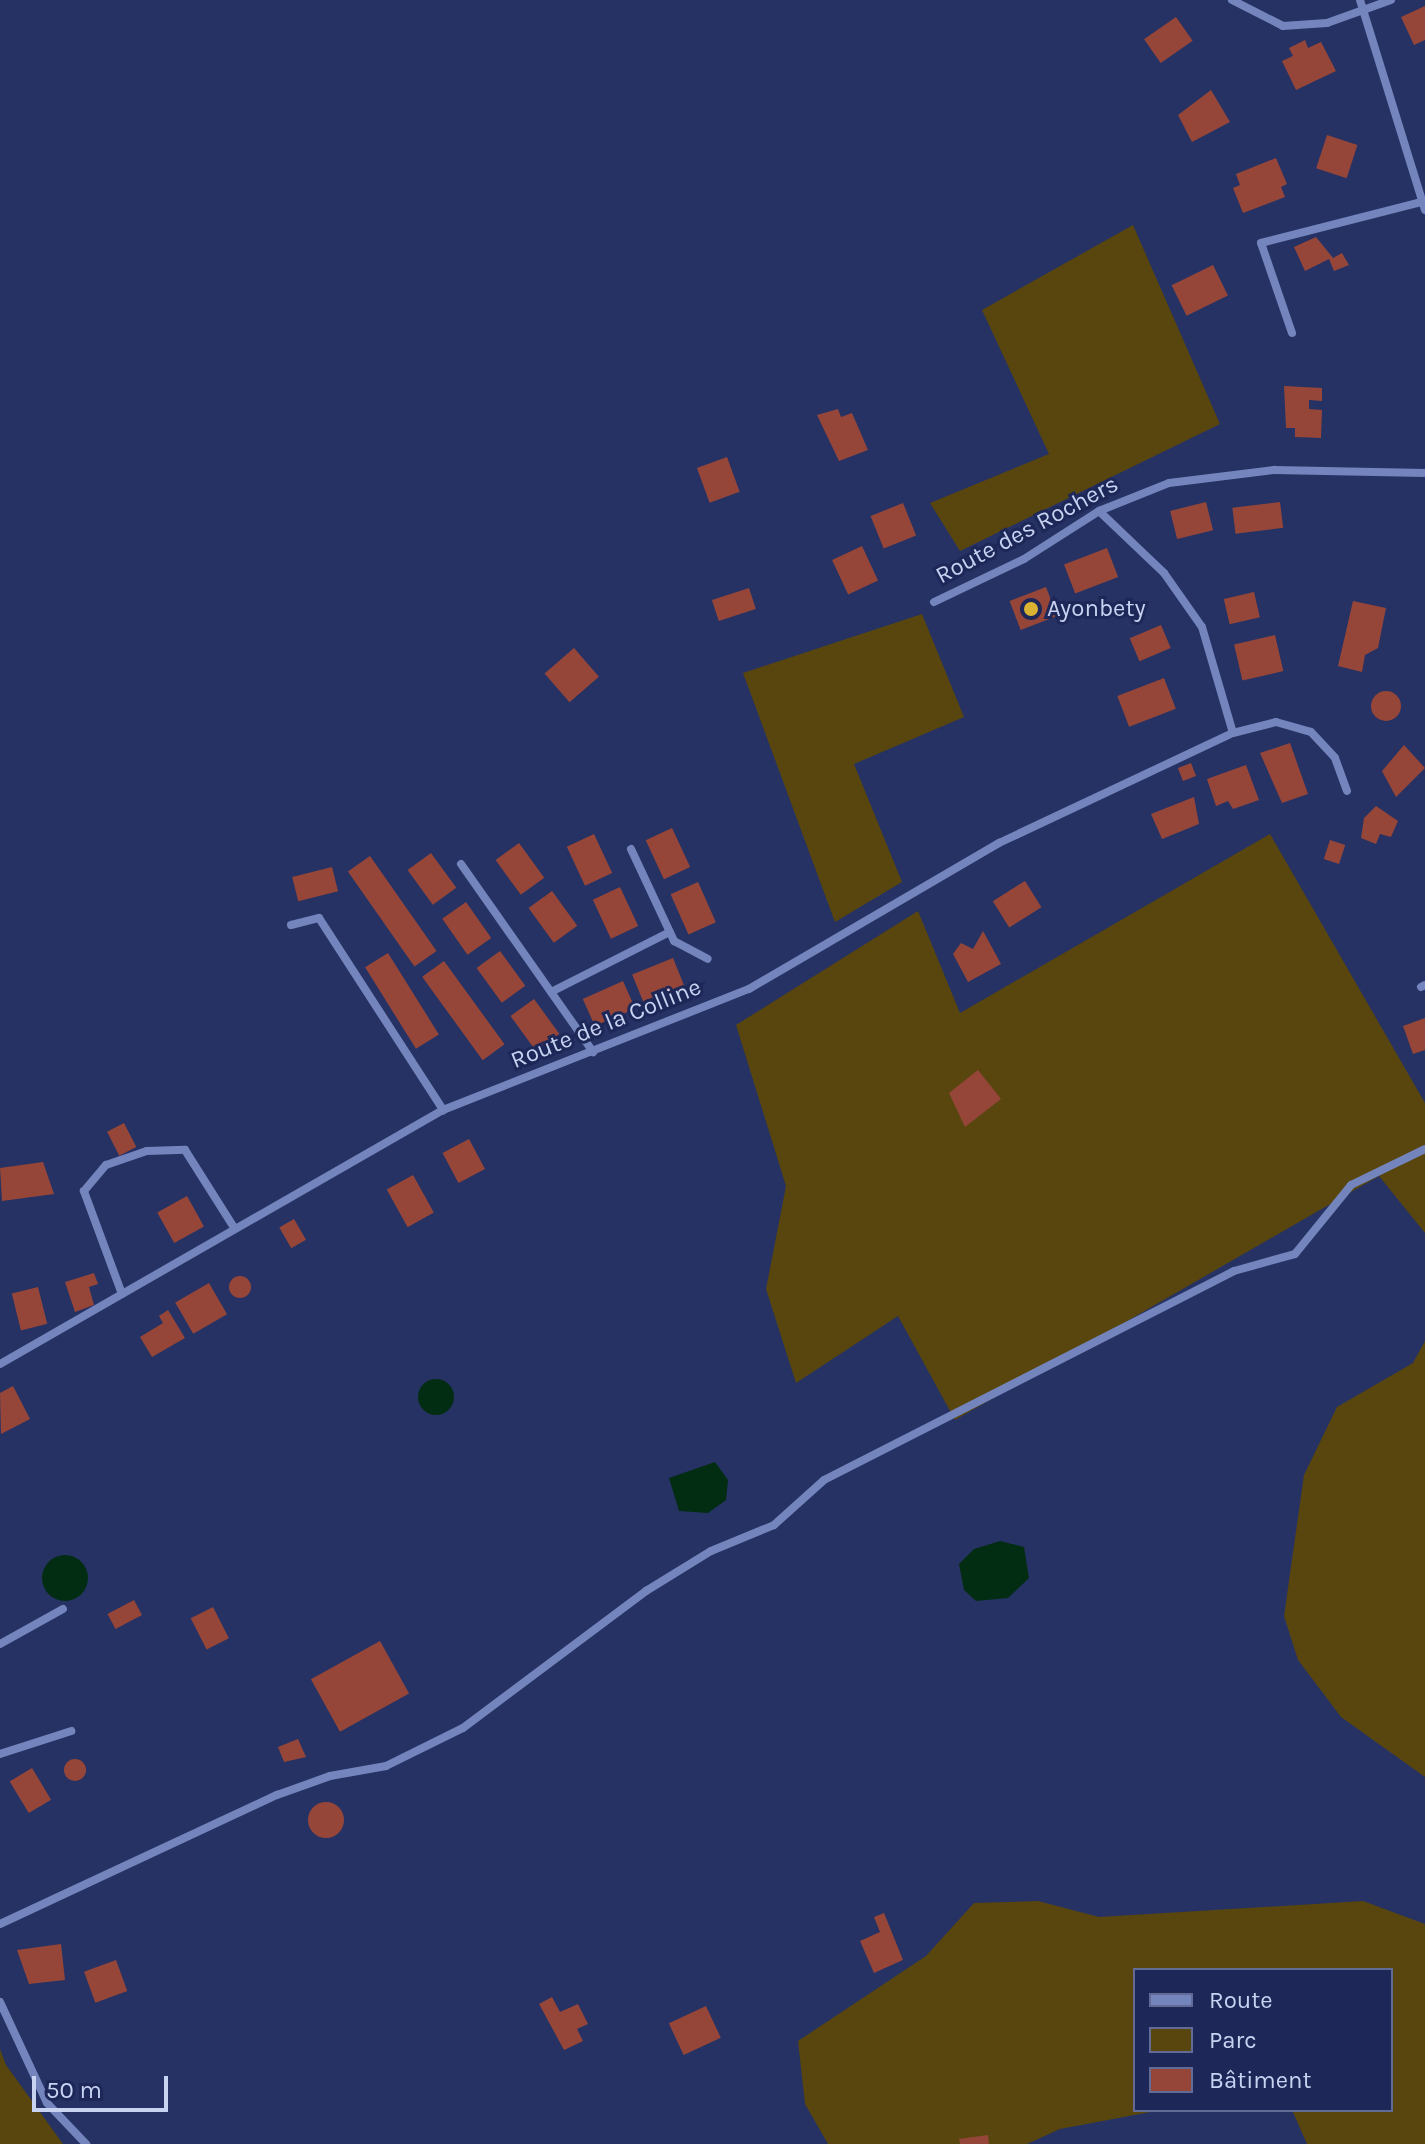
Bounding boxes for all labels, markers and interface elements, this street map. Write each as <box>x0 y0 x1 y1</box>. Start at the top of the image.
street label: Route des Rochers <box>931 470 1123 590</box>
place label: Ayonbety <box>1047 595 1146 623</box>
marker: Ayonbety <box>1022 600 1040 618</box>
street label: Route de la Colline <box>507 973 705 1075</box>
legend <box>1133 1968 1393 2112</box>
text: Route <box>1209 1986 1273 2014</box>
text: Parc <box>1209 2026 1257 2054</box>
scale bar <box>36 2060 172 2110</box>
text: Bâtiment <box>1209 2066 1312 2094</box>
text: 50 m <box>46 2076 102 2104</box>

